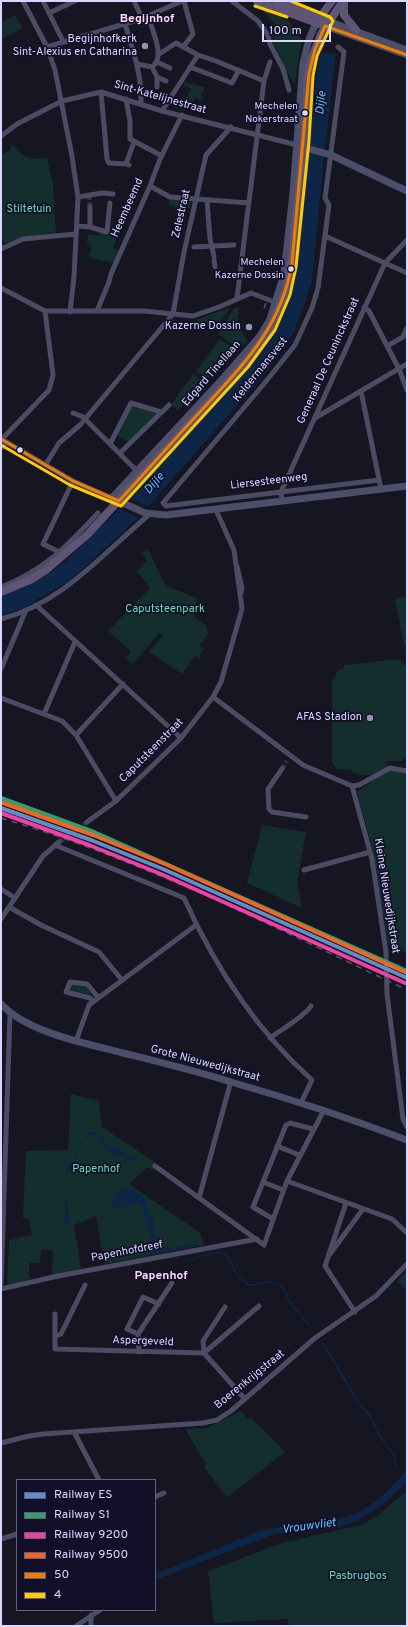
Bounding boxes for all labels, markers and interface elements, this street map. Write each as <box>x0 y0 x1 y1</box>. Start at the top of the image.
district label: Begijnhof <box>120 13 174 27</box>
scale bar <box>264 16 333 42</box>
text: 100 m <box>269 23 302 39</box>
place label: Begijnhofkerk Sint-Alexius en Catharina <box>13 33 137 59</box>
marker: Begijnhofkerk Sint-Alexius en Catharina <box>140 41 150 51</box>
street label: Sint-Katelijnestraat <box>112 79 208 117</box>
water label: Dijle <box>314 91 330 115</box>
place label: Mechelen Nokerstraat <box>245 101 298 124</box>
marker: Mechelen Nokerstraat <box>300 108 310 118</box>
street label: Heembeemd <box>109 176 147 240</box>
street label: Zelestraat <box>170 188 194 240</box>
park label: Stiltetuin <box>6 203 52 217</box>
place label: Mechelen Kazerne Dossin <box>215 257 284 280</box>
marker: Mechelen Kazerne Dossin <box>286 264 296 274</box>
street label: Generaal De Ceuninckstraat <box>295 296 363 426</box>
place label: Kazerne Dossin <box>165 320 241 334</box>
marker: Kazerne Dossin <box>244 322 254 332</box>
street label: Keldermansvest <box>231 335 291 405</box>
street label: Edgard Tinellaan <box>180 339 244 409</box>
unlabelled marker <box>15 445 25 455</box>
water label: Dijle <box>142 470 168 498</box>
street label: Liersesteenweg <box>230 471 308 493</box>
park label: Caputsteenpark <box>125 603 205 617</box>
place label: AFAS Stadion <box>296 711 362 725</box>
marker: AFAS Stadion <box>365 713 375 723</box>
street label: Caputsteenstraat <box>117 716 187 786</box>
street label: Kleine Nieuwedijkstraat <box>370 837 402 955</box>
street label: Grote Nieuwedijkstraat <box>149 1043 261 1085</box>
park label: Papenhof <box>72 1163 120 1177</box>
street label: Papenhofdreef <box>90 1239 164 1265</box>
district label: Papenhof <box>134 1270 188 1284</box>
street label: Aspergeveld <box>112 1334 174 1350</box>
street label: Boerenkrijgstraat <box>212 1348 288 1412</box>
legend <box>16 1479 156 1611</box>
text: Railway ES <box>54 1487 113 1503</box>
text: Railway S1 <box>54 1507 110 1523</box>
water label: Vrouwvliet <box>281 1516 337 1538</box>
text: Railway 9200 <box>54 1527 128 1543</box>
text: Railway 9500 <box>54 1547 128 1563</box>
text: 50 <box>54 1567 69 1583</box>
park label: Pasbrugbos <box>329 1570 387 1584</box>
text: 4 <box>54 1587 61 1603</box>

